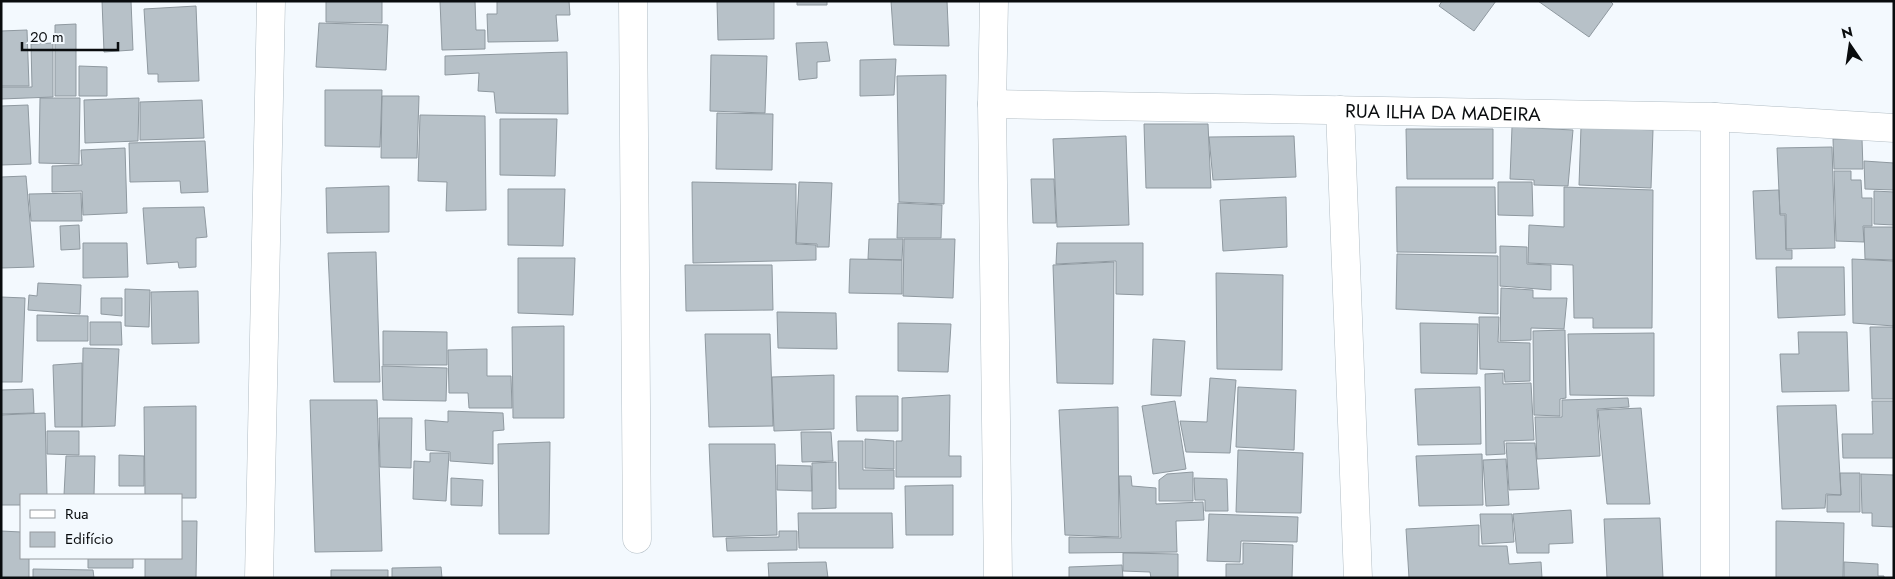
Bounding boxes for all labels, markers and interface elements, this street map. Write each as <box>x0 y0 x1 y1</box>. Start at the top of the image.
scale bar <box>22 20 119 52</box>
north arrow <box>1825 20 1875 70</box>
text: N <box>1839 21 1855 43</box>
text: 20 m <box>30 26 64 48</box>
street label: RUA ILHA DA MADEIRA <box>1345 97 1541 127</box>
legend <box>20 494 182 559</box>
text: Rua <box>65 503 89 525</box>
text: Edifício <box>65 528 113 550</box>

